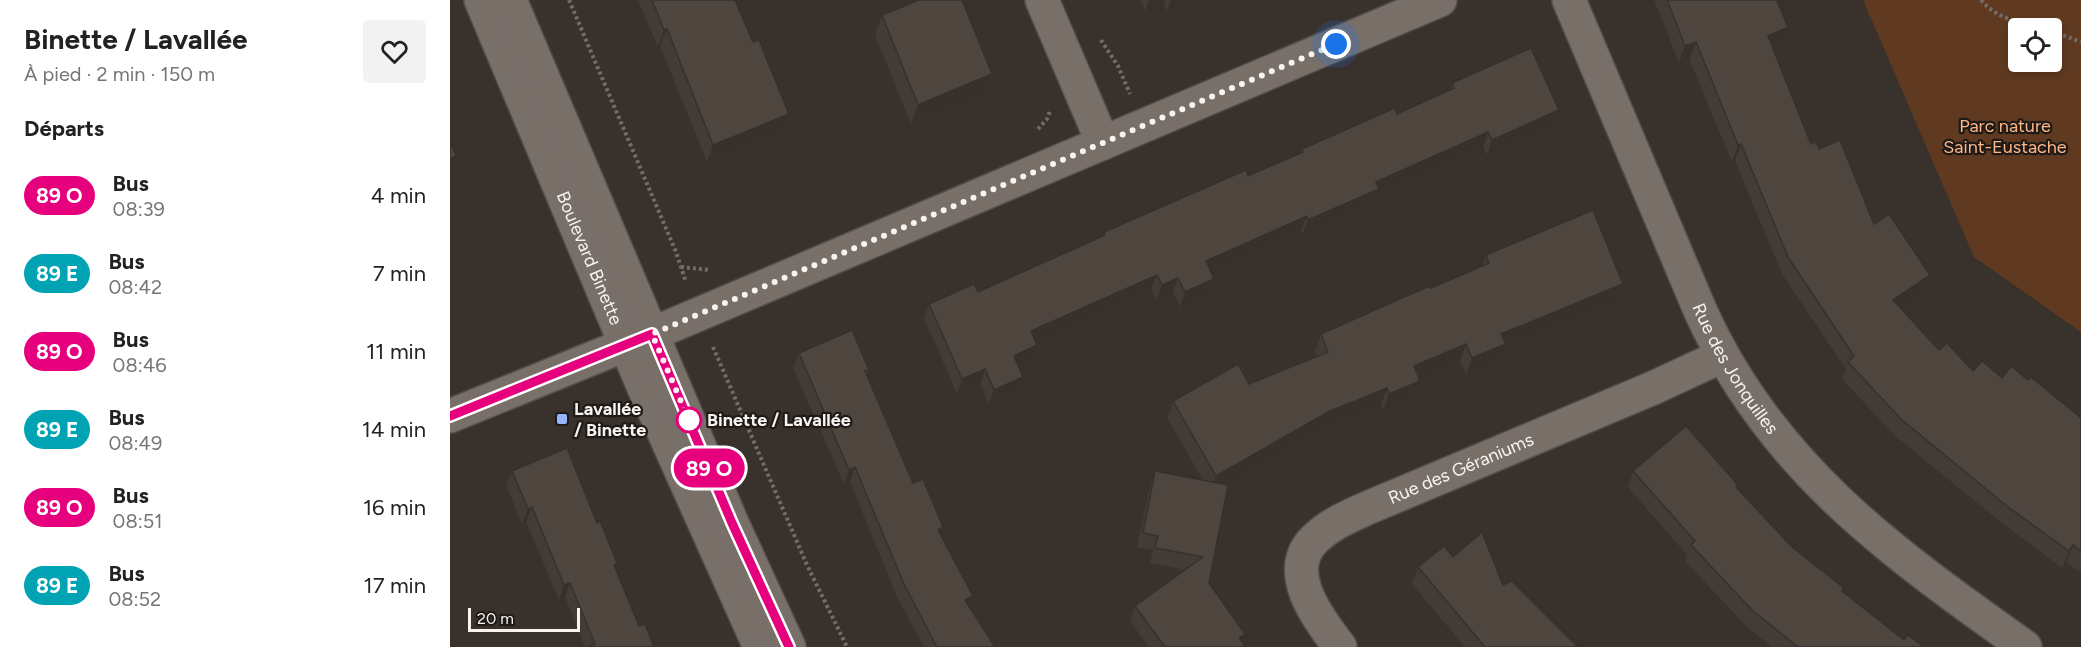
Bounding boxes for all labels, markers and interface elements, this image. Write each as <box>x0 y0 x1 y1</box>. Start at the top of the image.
map controls <box>2008 18 2062 72</box>
button: locate <box>2008 18 2062 72</box>
button: heart <box>363 20 426 83</box>
text: Binette / Lavallée <box>24 22 248 56</box>
your location <box>1321 29 1351 59</box>
text: À pied · 2 min · 150 m <box>24 62 215 86</box>
text: Départs <box>24 115 104 142</box>
park label: Parc nature Saint-Eustache <box>1943 115 2067 158</box>
text: Bus <box>113 170 149 197</box>
text: 4 min <box>371 182 426 209</box>
text: 89 O <box>36 183 83 208</box>
street label: Boulevard Binette <box>552 188 627 328</box>
text: 08:39 <box>113 197 165 221</box>
text: Bus <box>108 248 145 275</box>
text: 7 min <box>373 260 426 287</box>
text: 89 E <box>36 261 78 286</box>
text: 08:42 <box>108 275 162 299</box>
street label: Rue des Jonquilles <box>1687 300 1783 439</box>
text: Bus <box>113 326 149 353</box>
text: 11 min <box>366 338 426 365</box>
text: 89 O <box>36 339 83 364</box>
text: 08:46 <box>113 353 166 377</box>
place label: Lavallée / Binette <box>574 398 646 441</box>
text: Bus <box>108 404 145 431</box>
marker: Binette / Lavallée <box>676 407 702 433</box>
place label: Binette / Lavallée <box>707 409 851 431</box>
marker: Lavallée / Binette <box>555 412 569 426</box>
text: 14 min <box>362 416 426 443</box>
text: 89 E <box>36 417 78 442</box>
street label: Rue des Géraniums <box>1385 428 1537 509</box>
text: 08:49 <box>108 431 162 455</box>
line badge: 89 O <box>667 448 751 488</box>
text: 89 O <box>686 456 732 481</box>
text: Bus <box>113 482 149 509</box>
text: 16 min <box>363 494 426 521</box>
text: 89 O <box>36 495 83 520</box>
text: 08:51 <box>113 509 162 533</box>
text: Bus <box>108 560 145 587</box>
text: 17 min <box>364 572 426 599</box>
text: 89 E <box>36 573 78 598</box>
text: 08:52 <box>108 587 161 611</box>
scale bar <box>468 605 580 632</box>
text: 20 m <box>477 609 514 628</box>

